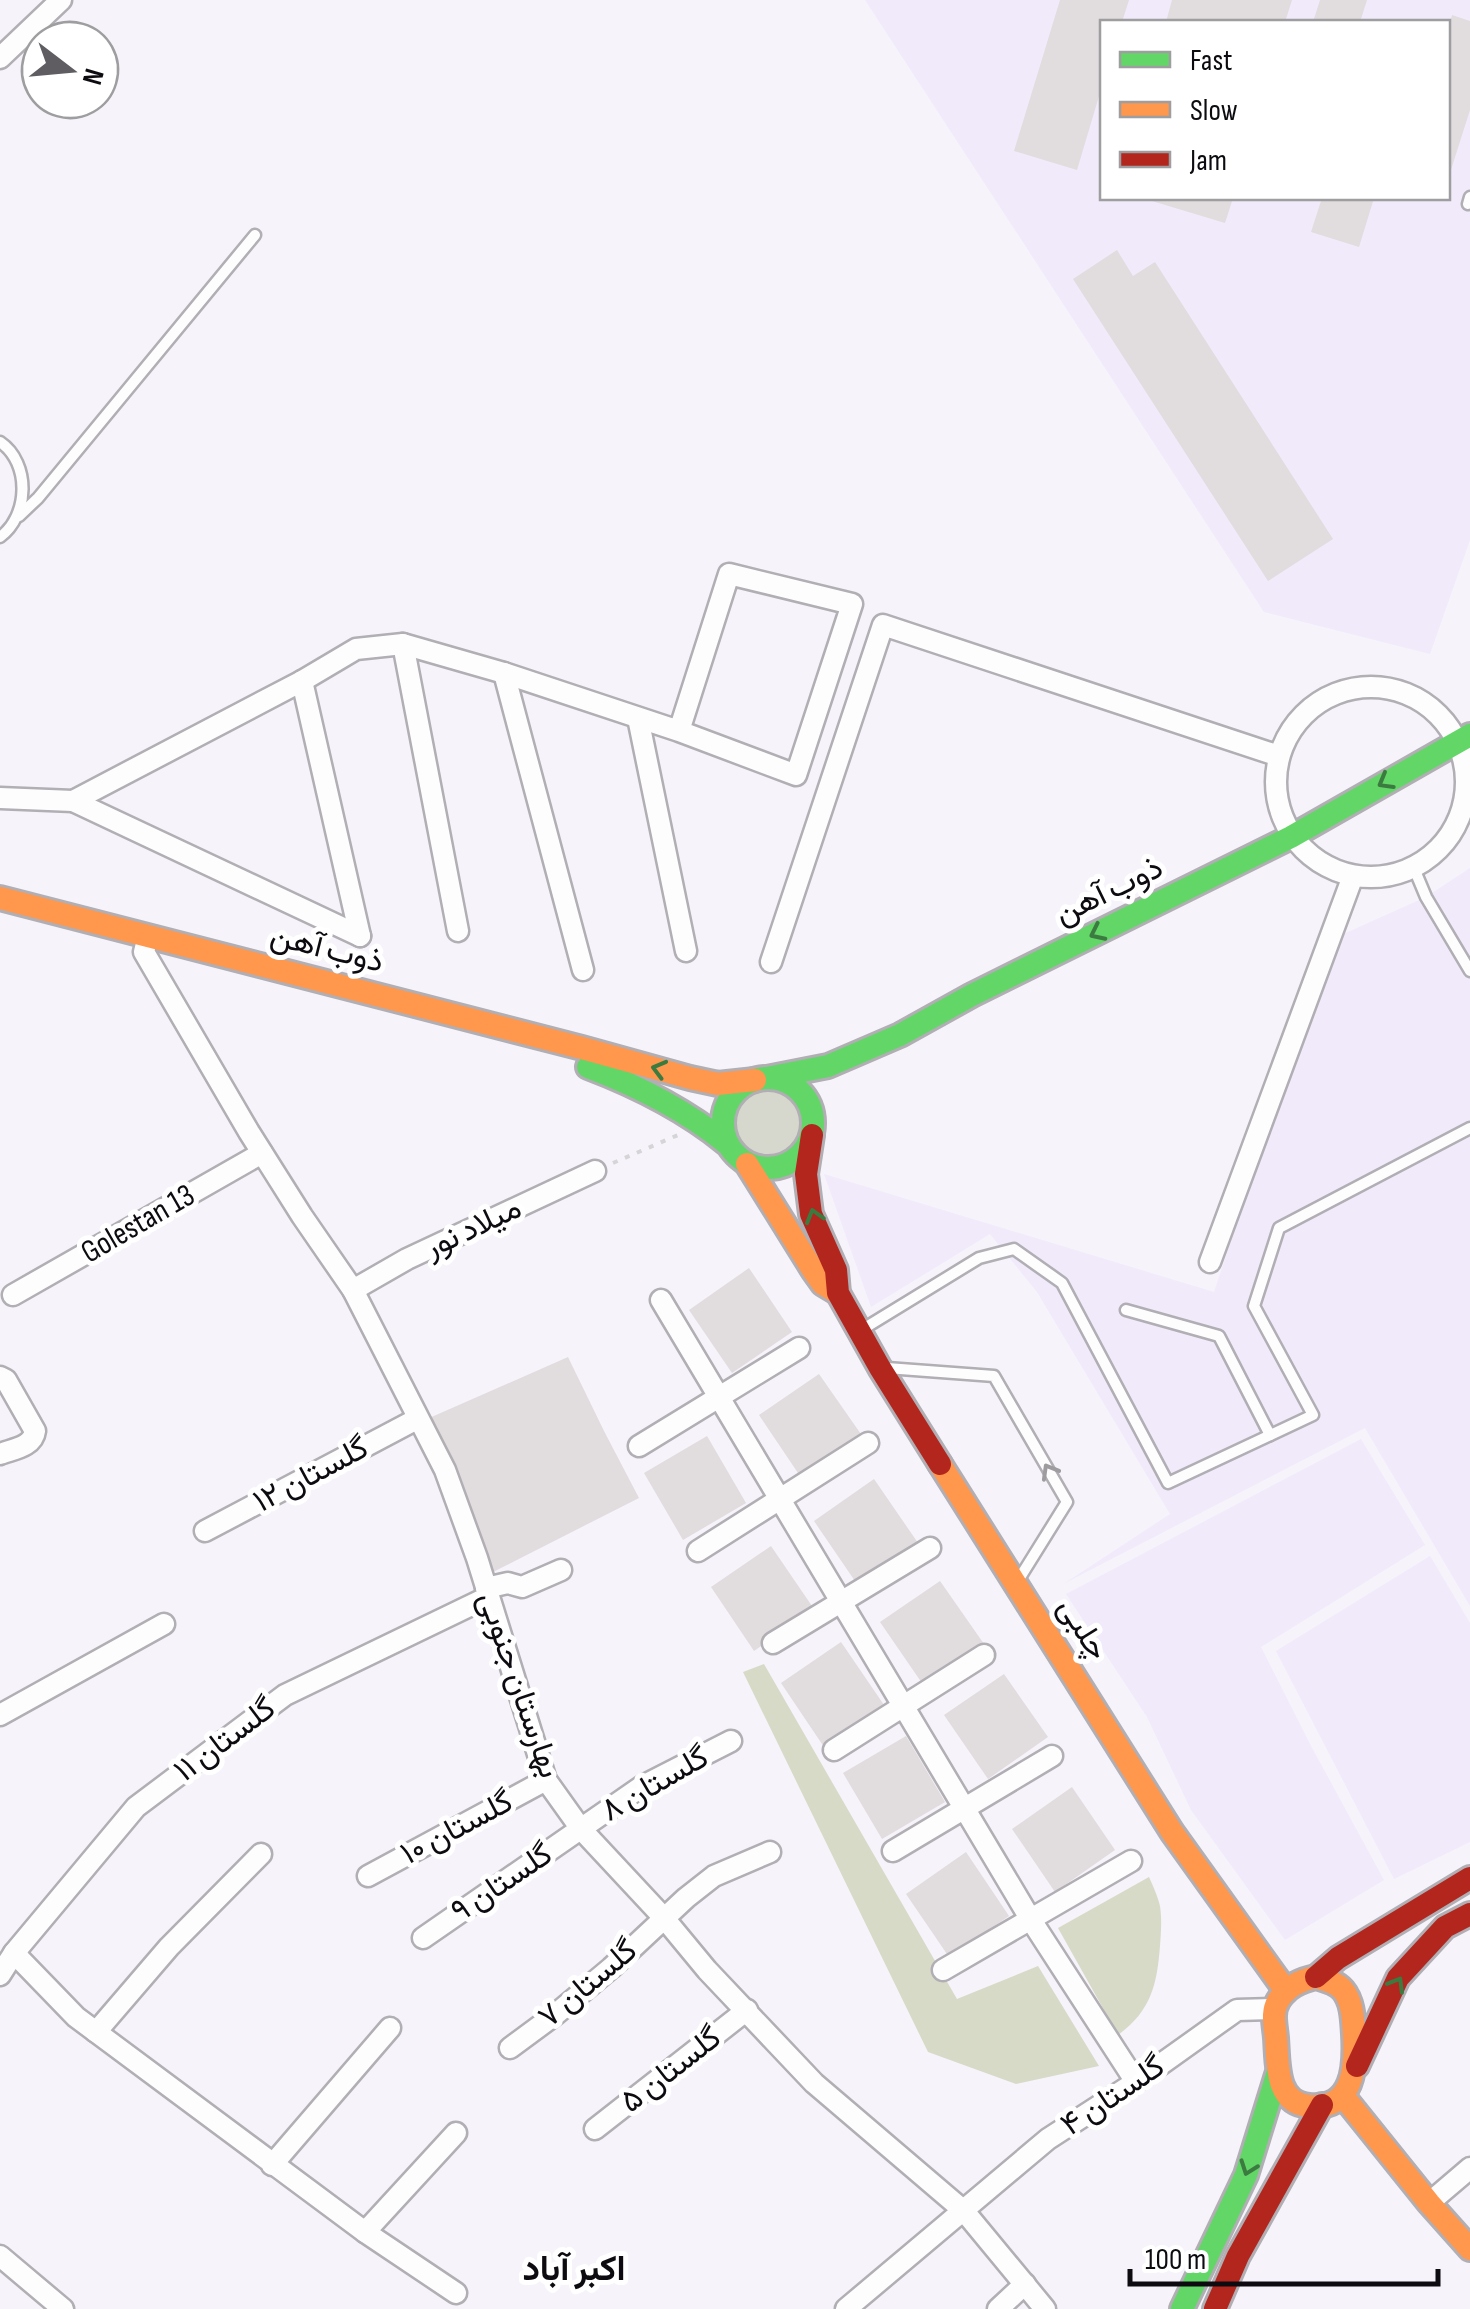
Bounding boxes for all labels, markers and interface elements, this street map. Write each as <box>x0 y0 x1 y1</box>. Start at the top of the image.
north arrow <box>20 20 120 120</box>
legend <box>1100 20 1450 200</box>
text: Fast <box>1190 43 1232 79</box>
text: N <box>75 65 111 88</box>
text: Slow <box>1190 93 1238 129</box>
text: Jam <box>1189 143 1227 179</box>
one-way arrow <box>1378 770 1396 790</box>
street label: ذوب آهن <box>1049 848 1169 934</box>
street label: ذوب آهن <box>266 916 388 982</box>
one-way arrow <box>1089 921 1107 941</box>
one-way arrow <box>651 1060 669 1081</box>
street label: Golestan 13 <box>74 1176 202 1272</box>
street label: میلاد نور <box>417 1189 528 1268</box>
one-way arrow <box>805 1208 826 1225</box>
street label: گلستان ۱۲ <box>247 1428 375 1522</box>
one-way arrow <box>1041 1464 1061 1482</box>
street label: بهارستان جنوبی <box>469 1587 569 1783</box>
street label: چلبی <box>1048 1590 1117 1668</box>
street label: گلستان ۱۱ <box>166 1689 284 1791</box>
street label: گلستان ۸ <box>594 1738 716 1830</box>
street label: گلستان ۱۰ <box>394 1782 520 1874</box>
street label: گلستان ۹ <box>444 1835 560 1931</box>
street label: گلستان ۷ <box>530 1931 646 2037</box>
one-way arrow <box>1385 1977 1404 1995</box>
street label: گلستان ۵ <box>613 2018 729 2122</box>
street label: گلستان ۴ <box>1054 2047 1172 2145</box>
one-way arrow <box>1239 2159 1260 2176</box>
scale bar <box>1130 2224 1438 2286</box>
text: 100 m <box>1145 2242 1206 2278</box>
district label: اکبر آباد <box>522 2248 626 2291</box>

